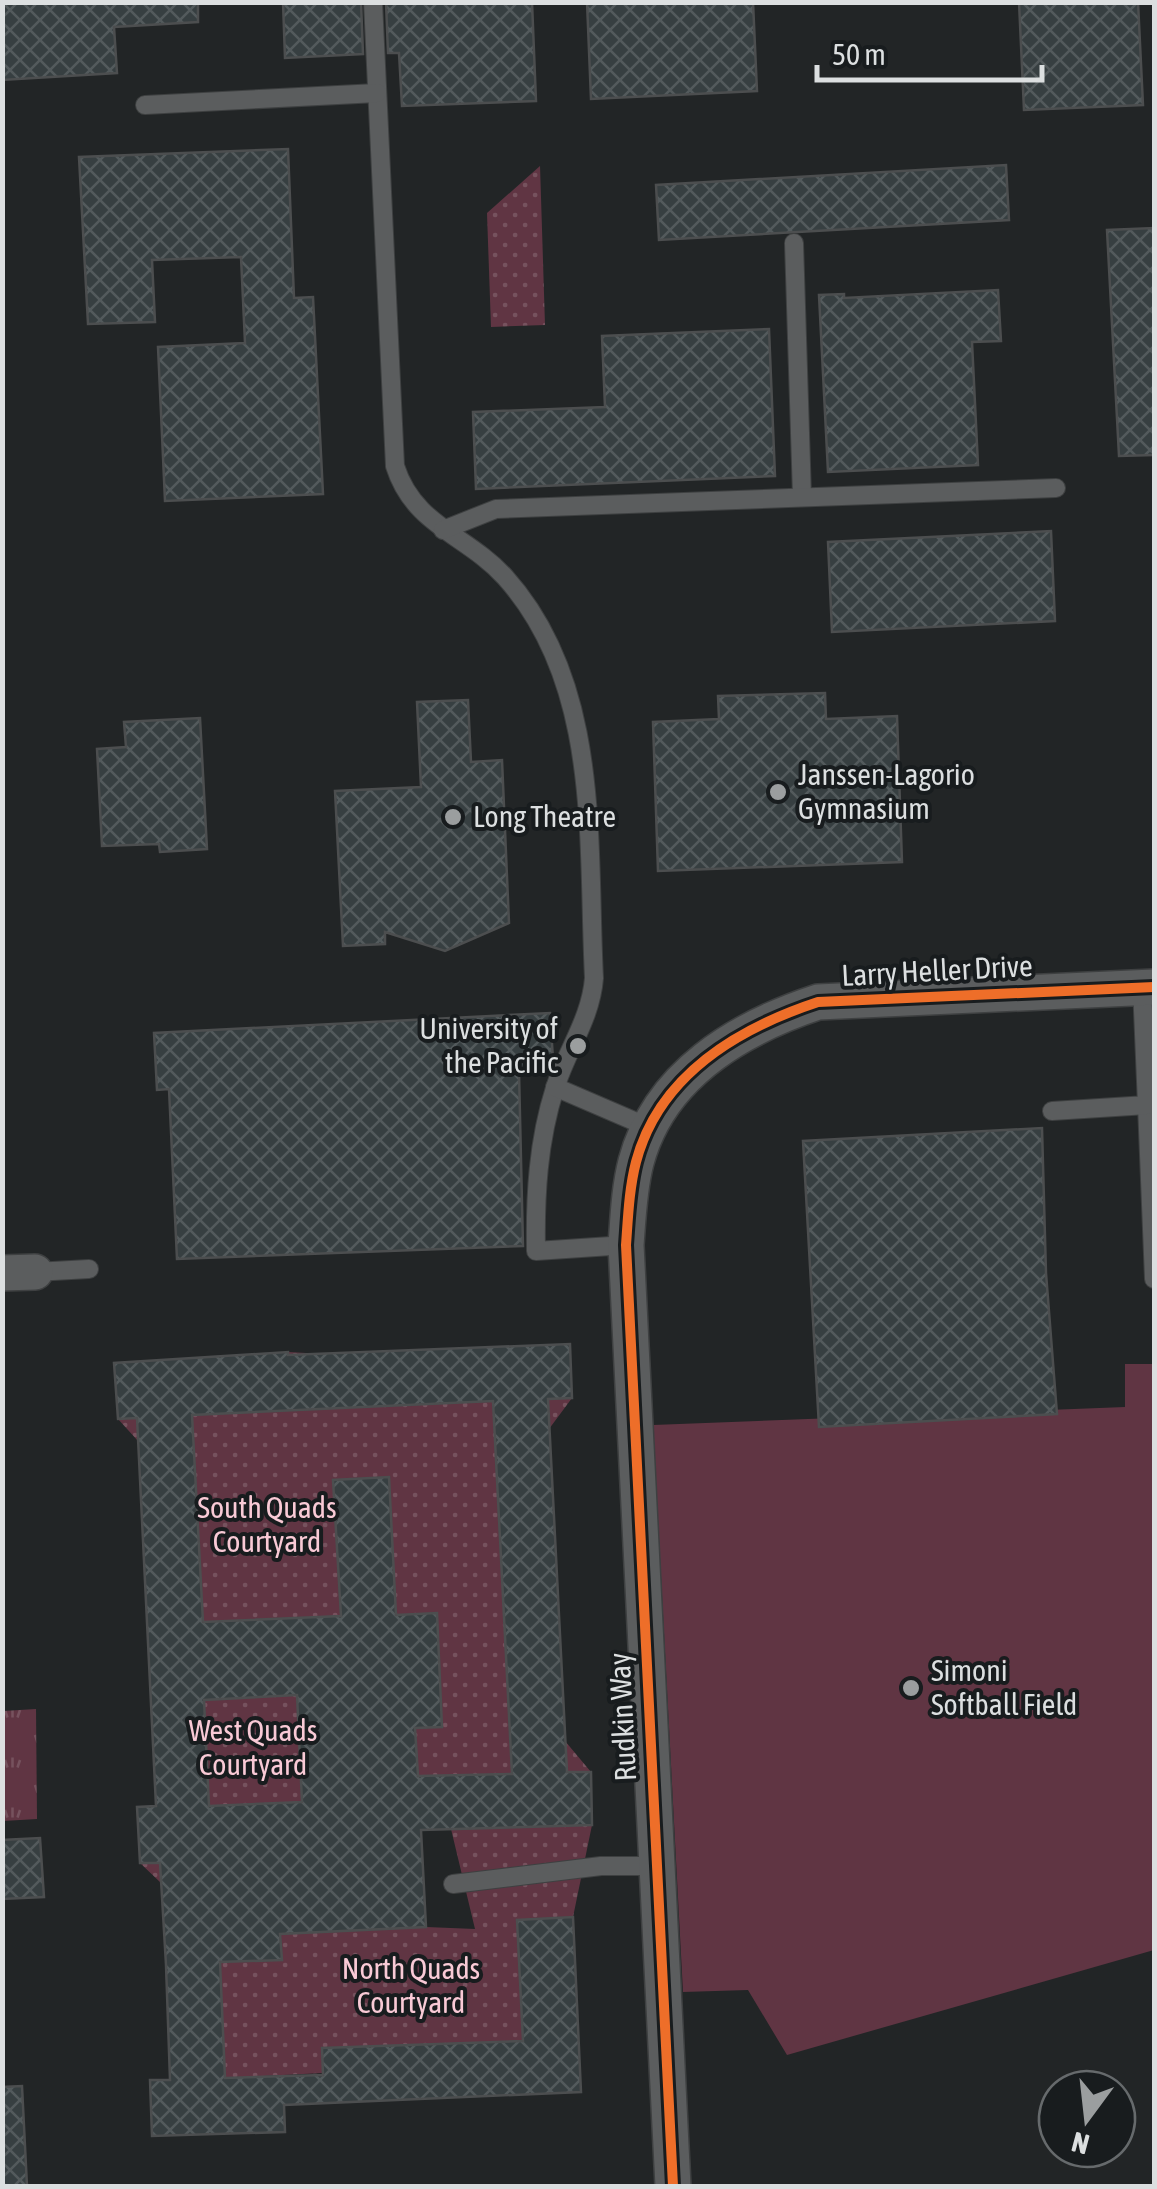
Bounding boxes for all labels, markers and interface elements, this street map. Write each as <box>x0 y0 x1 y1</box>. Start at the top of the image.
scale bar <box>817 20 1042 82</box>
text: 50 m <box>832 37 886 71</box>
place label: Janssen-Lagorio Gymnasium <box>798 757 975 825</box>
marker: Janssen-Lagorio Gymnasium <box>767 781 789 803</box>
place label: Long Theatre <box>473 799 616 833</box>
marker: Long Theatre <box>442 806 464 828</box>
street label: Larry Heller Drive <box>841 948 1033 992</box>
place label: University of the Pacific <box>419 1011 559 1079</box>
marker: University of the Pacific <box>567 1035 589 1057</box>
park label: South Quads Courtyard <box>197 1490 337 1558</box>
street label: Rudkin Way <box>602 1652 642 1782</box>
place label: Simoni Softball Field <box>931 1653 1077 1721</box>
marker: Simoni Softball Field <box>900 1677 922 1699</box>
park label: West Quads Courtyard <box>189 1713 317 1781</box>
park label: North Quads Courtyard <box>342 1951 480 2019</box>
north arrow <box>1037 2069 1137 2169</box>
text: N <box>1068 2126 1093 2161</box>

